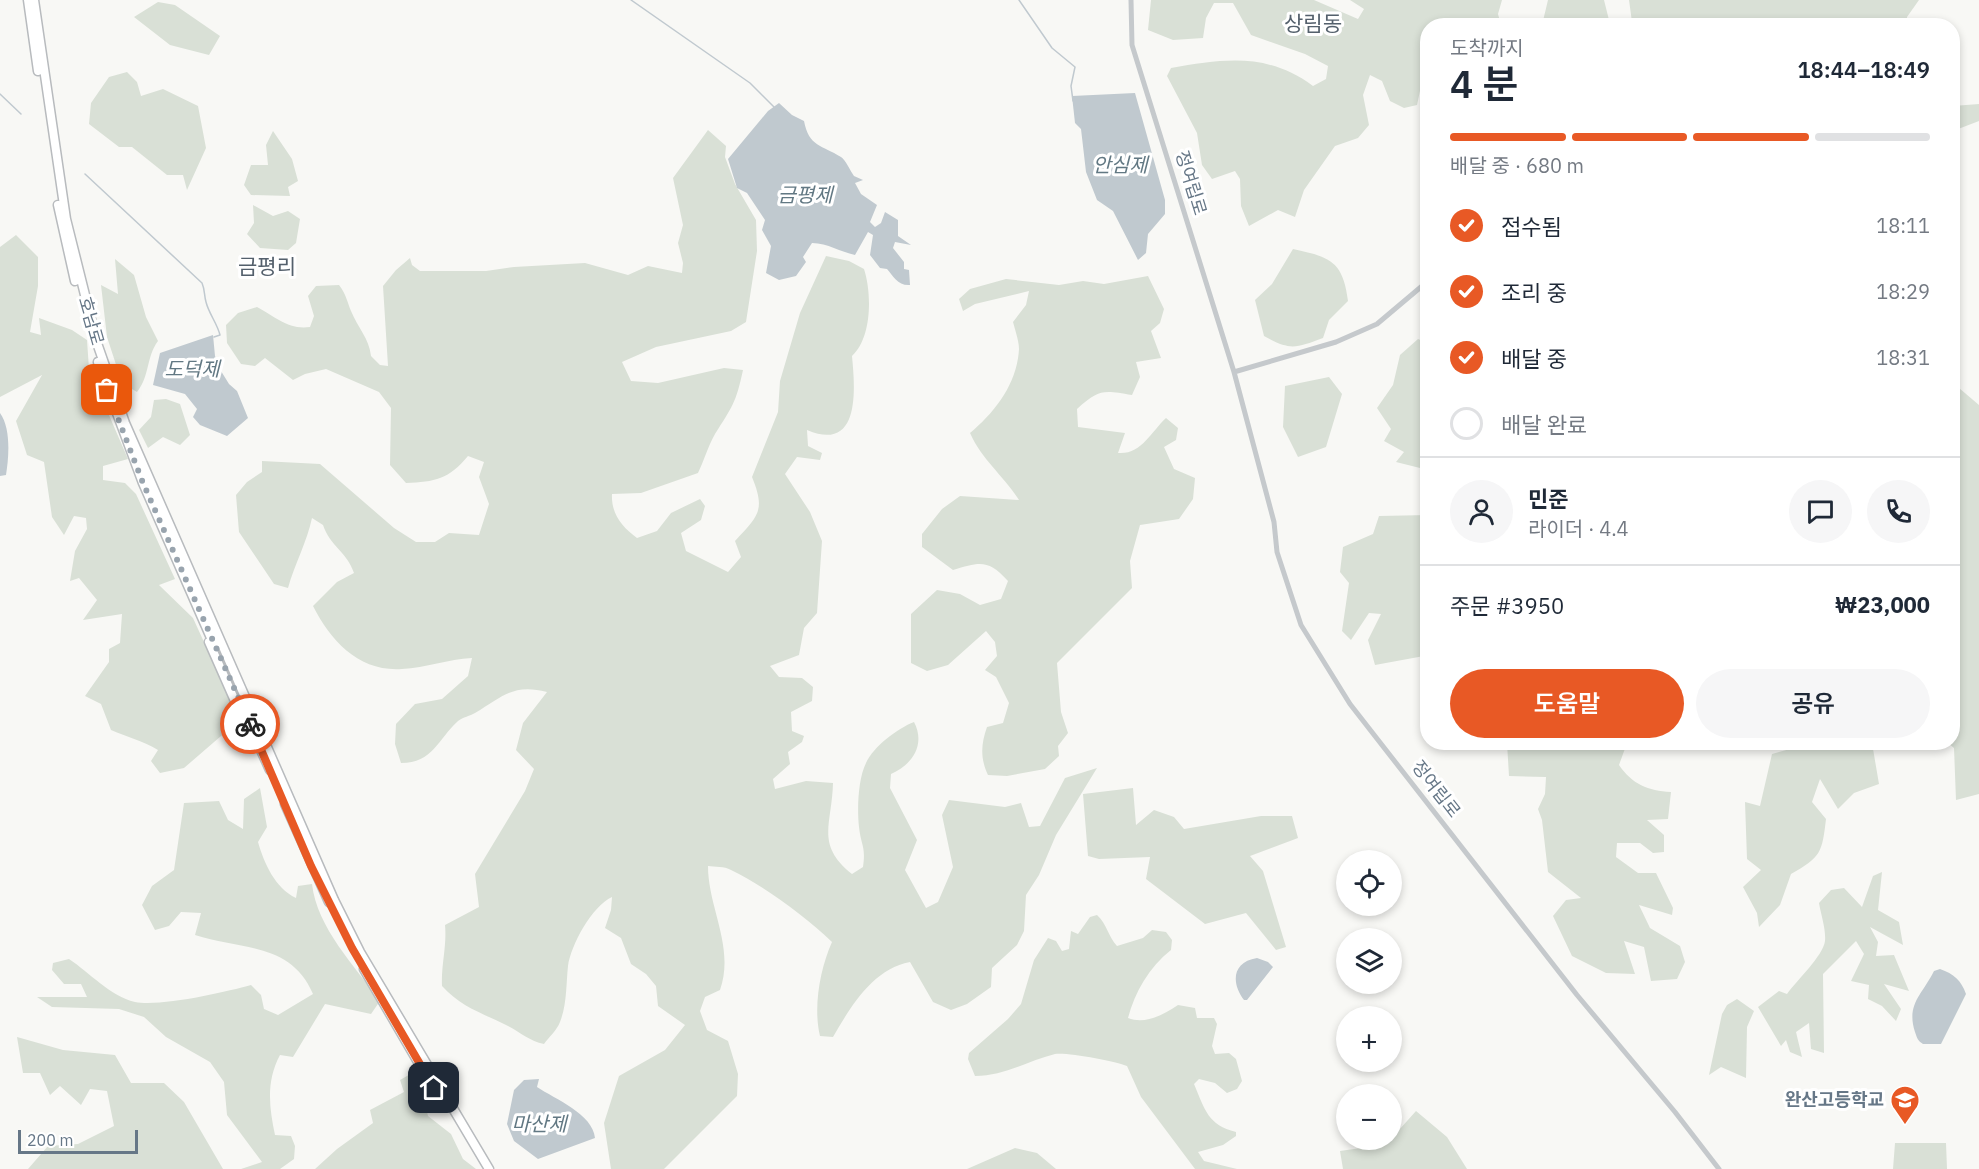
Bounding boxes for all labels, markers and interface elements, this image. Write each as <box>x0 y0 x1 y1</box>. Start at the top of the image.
district label: 상림동 <box>1284 9 1342 37</box>
text: 도착까지 <box>1450 34 1524 61</box>
text: 18:44–18:49 <box>1797 55 1930 84</box>
text: 4 분 <box>1450 58 1518 109</box>
street label: 정여립로 <box>1171 148 1212 218</box>
water label: 안심제 <box>1092 151 1150 178</box>
text: 배달 중 · 680 m <box>1450 152 1584 179</box>
water label: 금평제 <box>777 181 835 208</box>
icon: check <box>1450 209 1483 242</box>
text: 접수됨 <box>1501 212 1562 241</box>
text: 18:11 <box>1876 212 1930 239</box>
district label: 금평리 <box>238 252 296 280</box>
icon: check <box>1450 275 1483 308</box>
text: 조리 중 <box>1501 278 1567 307</box>
text: 18:29 <box>1876 278 1930 305</box>
street label: 호남로 <box>74 294 109 348</box>
icon: check <box>1450 341 1483 374</box>
text: 배달 중 <box>1501 344 1567 373</box>
text: 18:31 <box>1876 344 1930 371</box>
water label: 도덕제 <box>164 355 222 382</box>
pin <box>81 364 132 415</box>
icon: bag <box>90 373 123 406</box>
text: 배달 완료 <box>1501 410 1587 439</box>
button: person <box>1450 480 1513 543</box>
button: chat <box>1789 480 1852 543</box>
button: phone <box>1867 480 1930 543</box>
text: 민준 <box>1528 484 1568 513</box>
text: 라이더 · 4.4 <box>1528 515 1629 542</box>
text: ₩23,000 <box>1835 590 1930 619</box>
text: 주문 #3950 <box>1450 591 1564 620</box>
button: 도움말 <box>1450 669 1684 738</box>
button: 공유 <box>1696 669 1930 738</box>
courier <box>220 694 280 754</box>
icon: bike <box>234 708 267 741</box>
street label: 정여립로 <box>1407 756 1466 822</box>
map controls <box>1336 850 1402 1150</box>
button: locate <box>1336 850 1402 916</box>
button: layers <box>1336 928 1402 994</box>
button: + <box>1336 1006 1402 1072</box>
pin <box>408 1062 459 1113</box>
icon: home <box>417 1071 450 1104</box>
button: − <box>1336 1084 1402 1150</box>
school or university icon: 완산고등학교 <box>1889 1084 1921 1126</box>
place label: 완산고등학교 <box>1785 1088 1884 1111</box>
water label: 마산제 <box>511 1110 569 1137</box>
scale bar <box>18 1127 138 1154</box>
text: 200 m <box>27 1130 74 1150</box>

